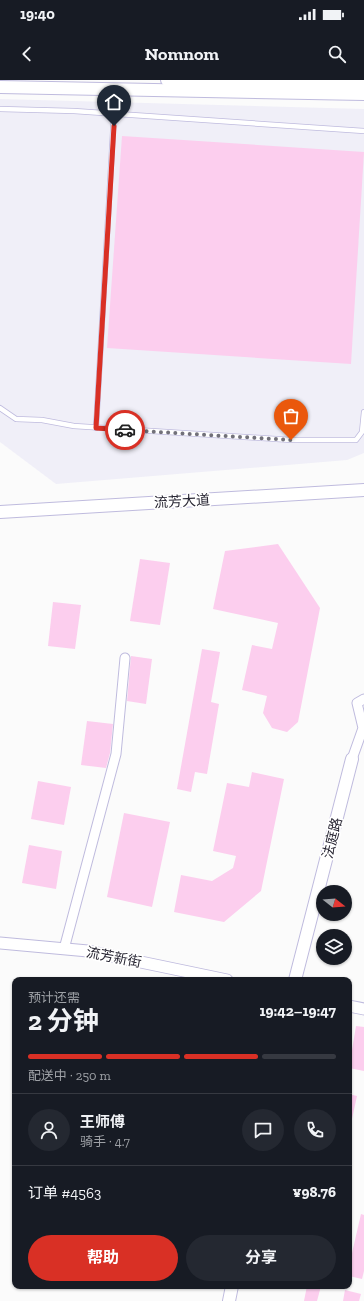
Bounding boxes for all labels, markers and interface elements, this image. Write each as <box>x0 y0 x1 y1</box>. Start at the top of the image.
text: 19:40 <box>20 5 55 23</box>
icon: back <box>16 43 38 65</box>
text: Nomnom <box>145 43 219 65</box>
icon: search <box>326 43 348 65</box>
pin <box>97 85 131 126</box>
icon: home <box>103 91 125 113</box>
pin <box>274 399 308 440</box>
icon: bag <box>280 405 302 427</box>
courier <box>105 410 145 450</box>
icon: car <box>114 419 136 441</box>
street label: 流芳大道 <box>154 492 210 511</box>
street label: 法庭路 <box>319 816 346 861</box>
north arrow <box>316 885 352 921</box>
map controls <box>316 885 352 965</box>
button: layers <box>316 929 352 965</box>
street label: 流芳新街 <box>85 944 143 971</box>
text: 预计还需 <box>28 990 80 1005</box>
text: 19:42–19:47 <box>259 1002 336 1020</box>
text: 2 分钟 <box>28 1005 99 1037</box>
text: 配送中 · 250 m <box>28 1068 111 1083</box>
button: person <box>28 1109 70 1151</box>
button: chat <box>242 1109 284 1151</box>
button: phone <box>294 1109 336 1151</box>
text: 王师傅 <box>80 1113 125 1131</box>
text: 骑手 · 4.7 <box>80 1134 130 1149</box>
text: ¥98.76 <box>292 1183 336 1201</box>
text: 订单 #4563 <box>28 1184 101 1202</box>
button: 帮助 <box>28 1235 178 1281</box>
button: 分享 <box>186 1235 336 1281</box>

